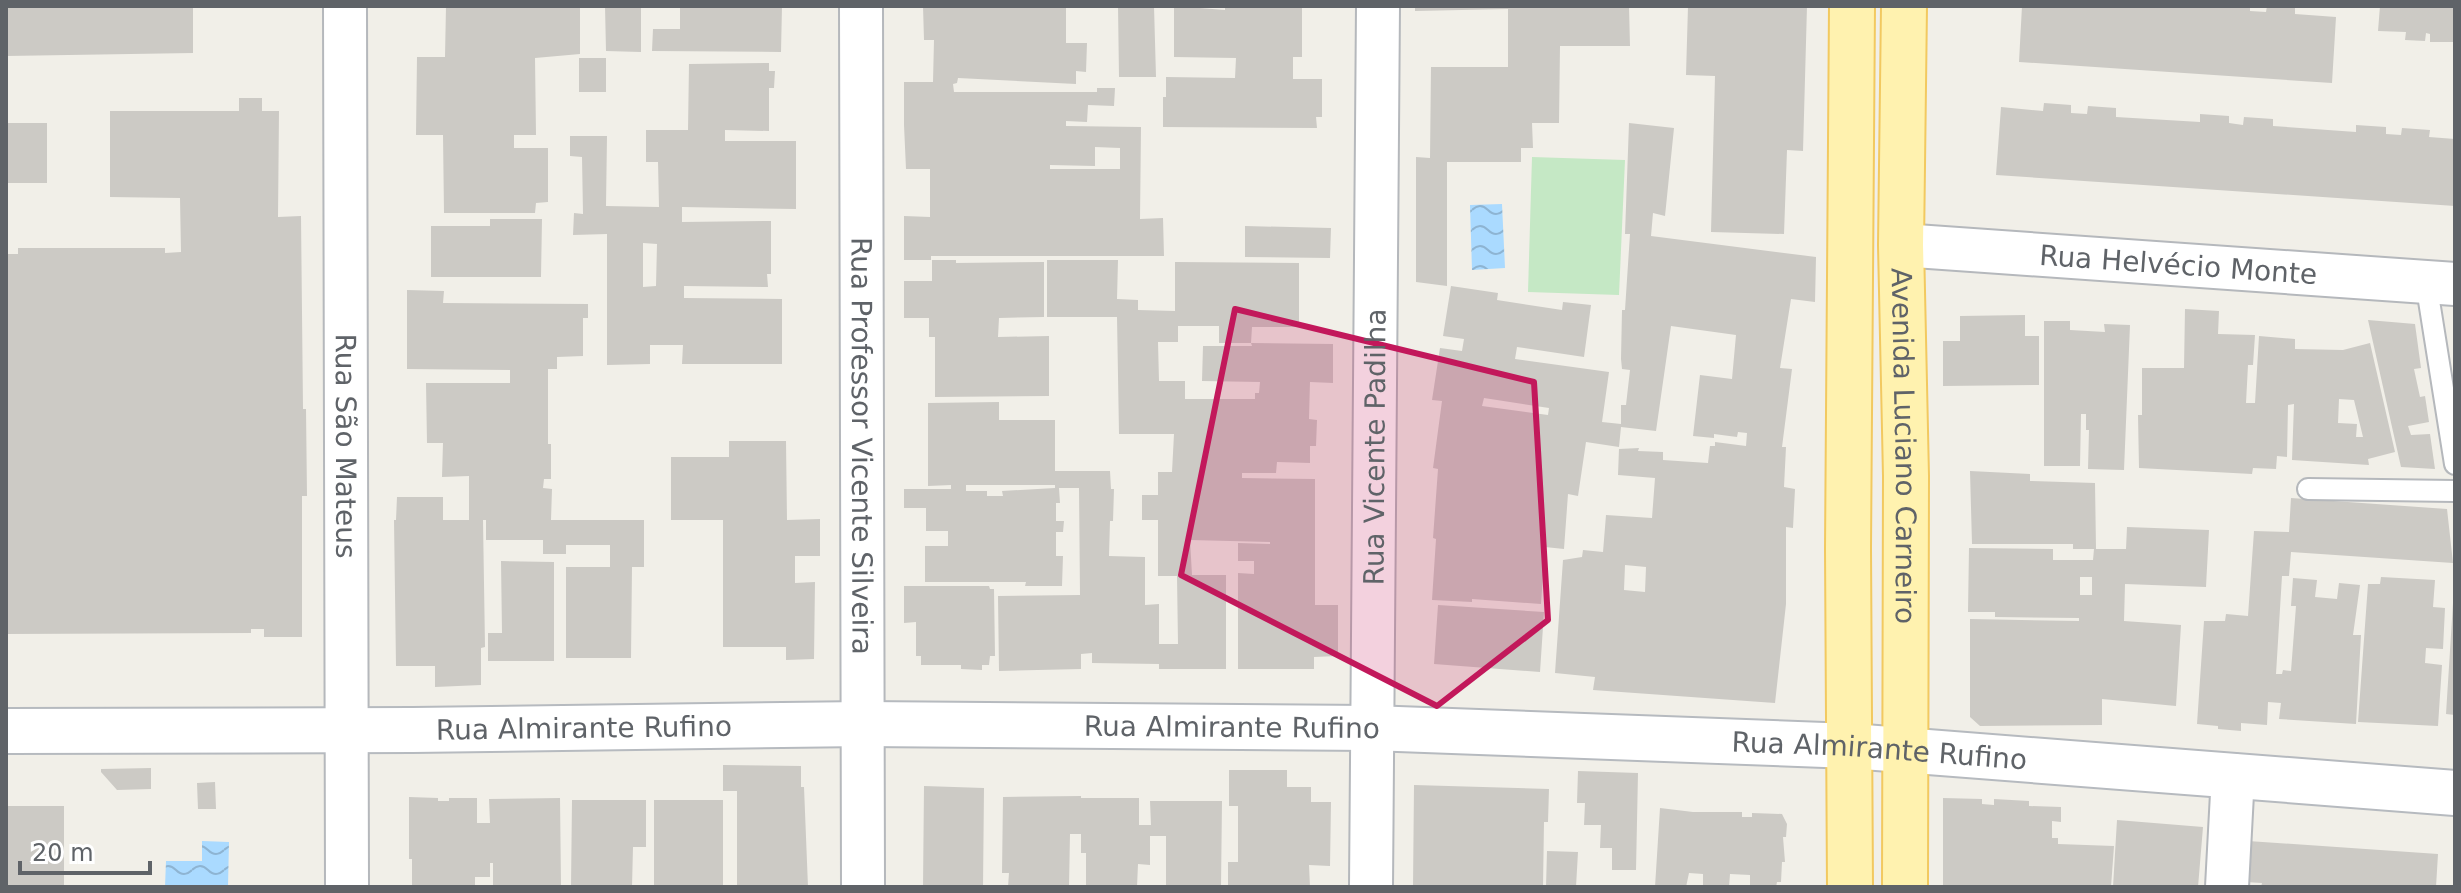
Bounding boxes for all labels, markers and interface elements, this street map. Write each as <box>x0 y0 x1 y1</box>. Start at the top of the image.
street label: Rua Professor Vicente Silveira <box>845 237 879 655</box>
street label: Rua Helvécio Monte <box>2038 238 2318 291</box>
street label: Avenida Luciano Carneiro <box>1885 267 1923 624</box>
street label: Rua Vicente Padilha <box>1357 308 1392 586</box>
street label: Rua São Mateus <box>329 333 363 559</box>
street label: Rua Almirante Rufino <box>436 709 732 746</box>
street label: Rua Almirante Rufino <box>1084 709 1381 745</box>
street label: Rua Almirante Rufino <box>1731 725 2028 776</box>
scale bar <box>20 825 150 875</box>
text: 20 m <box>32 839 94 867</box>

